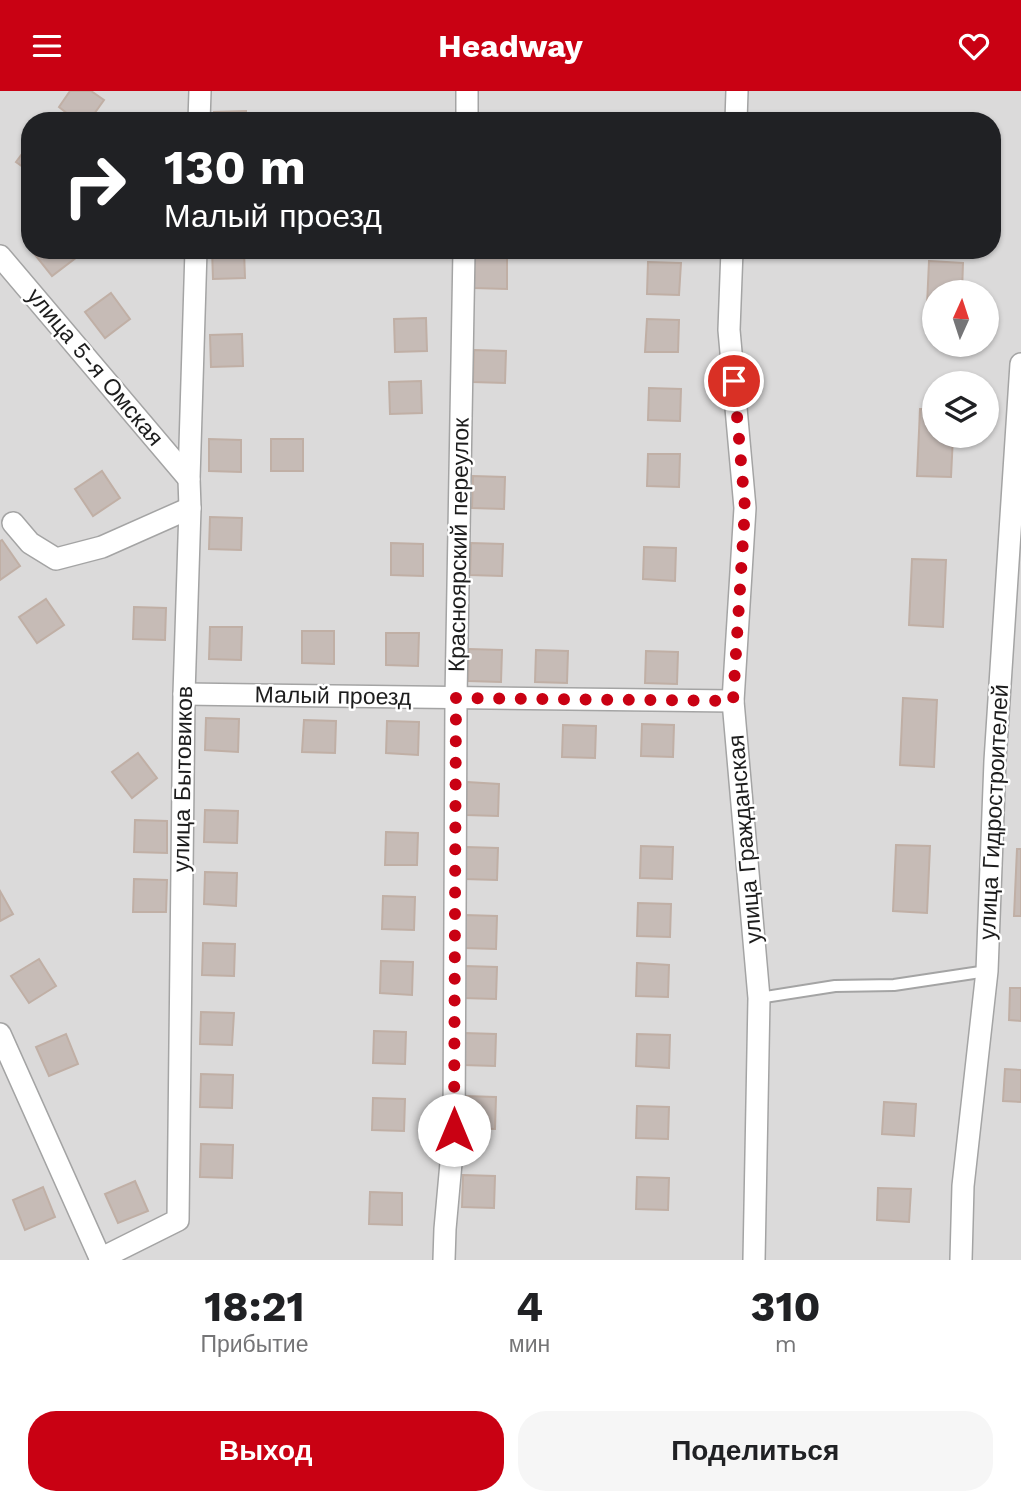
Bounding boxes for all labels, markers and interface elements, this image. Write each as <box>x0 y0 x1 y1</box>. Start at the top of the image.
icon: menu <box>28 27 66 65</box>
text: Headway <box>438 27 583 65</box>
icon: heart <box>955 27 993 65</box>
text: 130 m <box>164 138 306 196</box>
icon: right <box>49 140 140 231</box>
text: Малый проезд <box>164 197 382 235</box>
north arrow <box>922 280 999 357</box>
map controls <box>922 280 999 448</box>
street label: улица 5-я Омская <box>21 283 169 451</box>
pin <box>704 351 764 411</box>
icon: arrive <box>715 362 753 400</box>
button: layers <box>922 371 999 448</box>
street label: Красноярский переулок <box>443 417 475 672</box>
street label: Малый проезд <box>254 681 412 711</box>
street label: улица Гидростроителей <box>974 684 1014 940</box>
street label: улица Бытовиков <box>168 686 198 872</box>
street label: улица Гражданская <box>722 734 768 944</box>
position arrow <box>417 1093 491 1167</box>
text: 18:21 <box>204 1282 305 1331</box>
text: 4 <box>516 1282 543 1331</box>
text: 310 <box>751 1282 821 1331</box>
text: Прибытие <box>200 1331 308 1358</box>
text: мин <box>509 1331 550 1358</box>
text: m <box>775 1331 797 1358</box>
button: Выход <box>28 1411 504 1491</box>
button: Поделиться <box>518 1411 993 1491</box>

